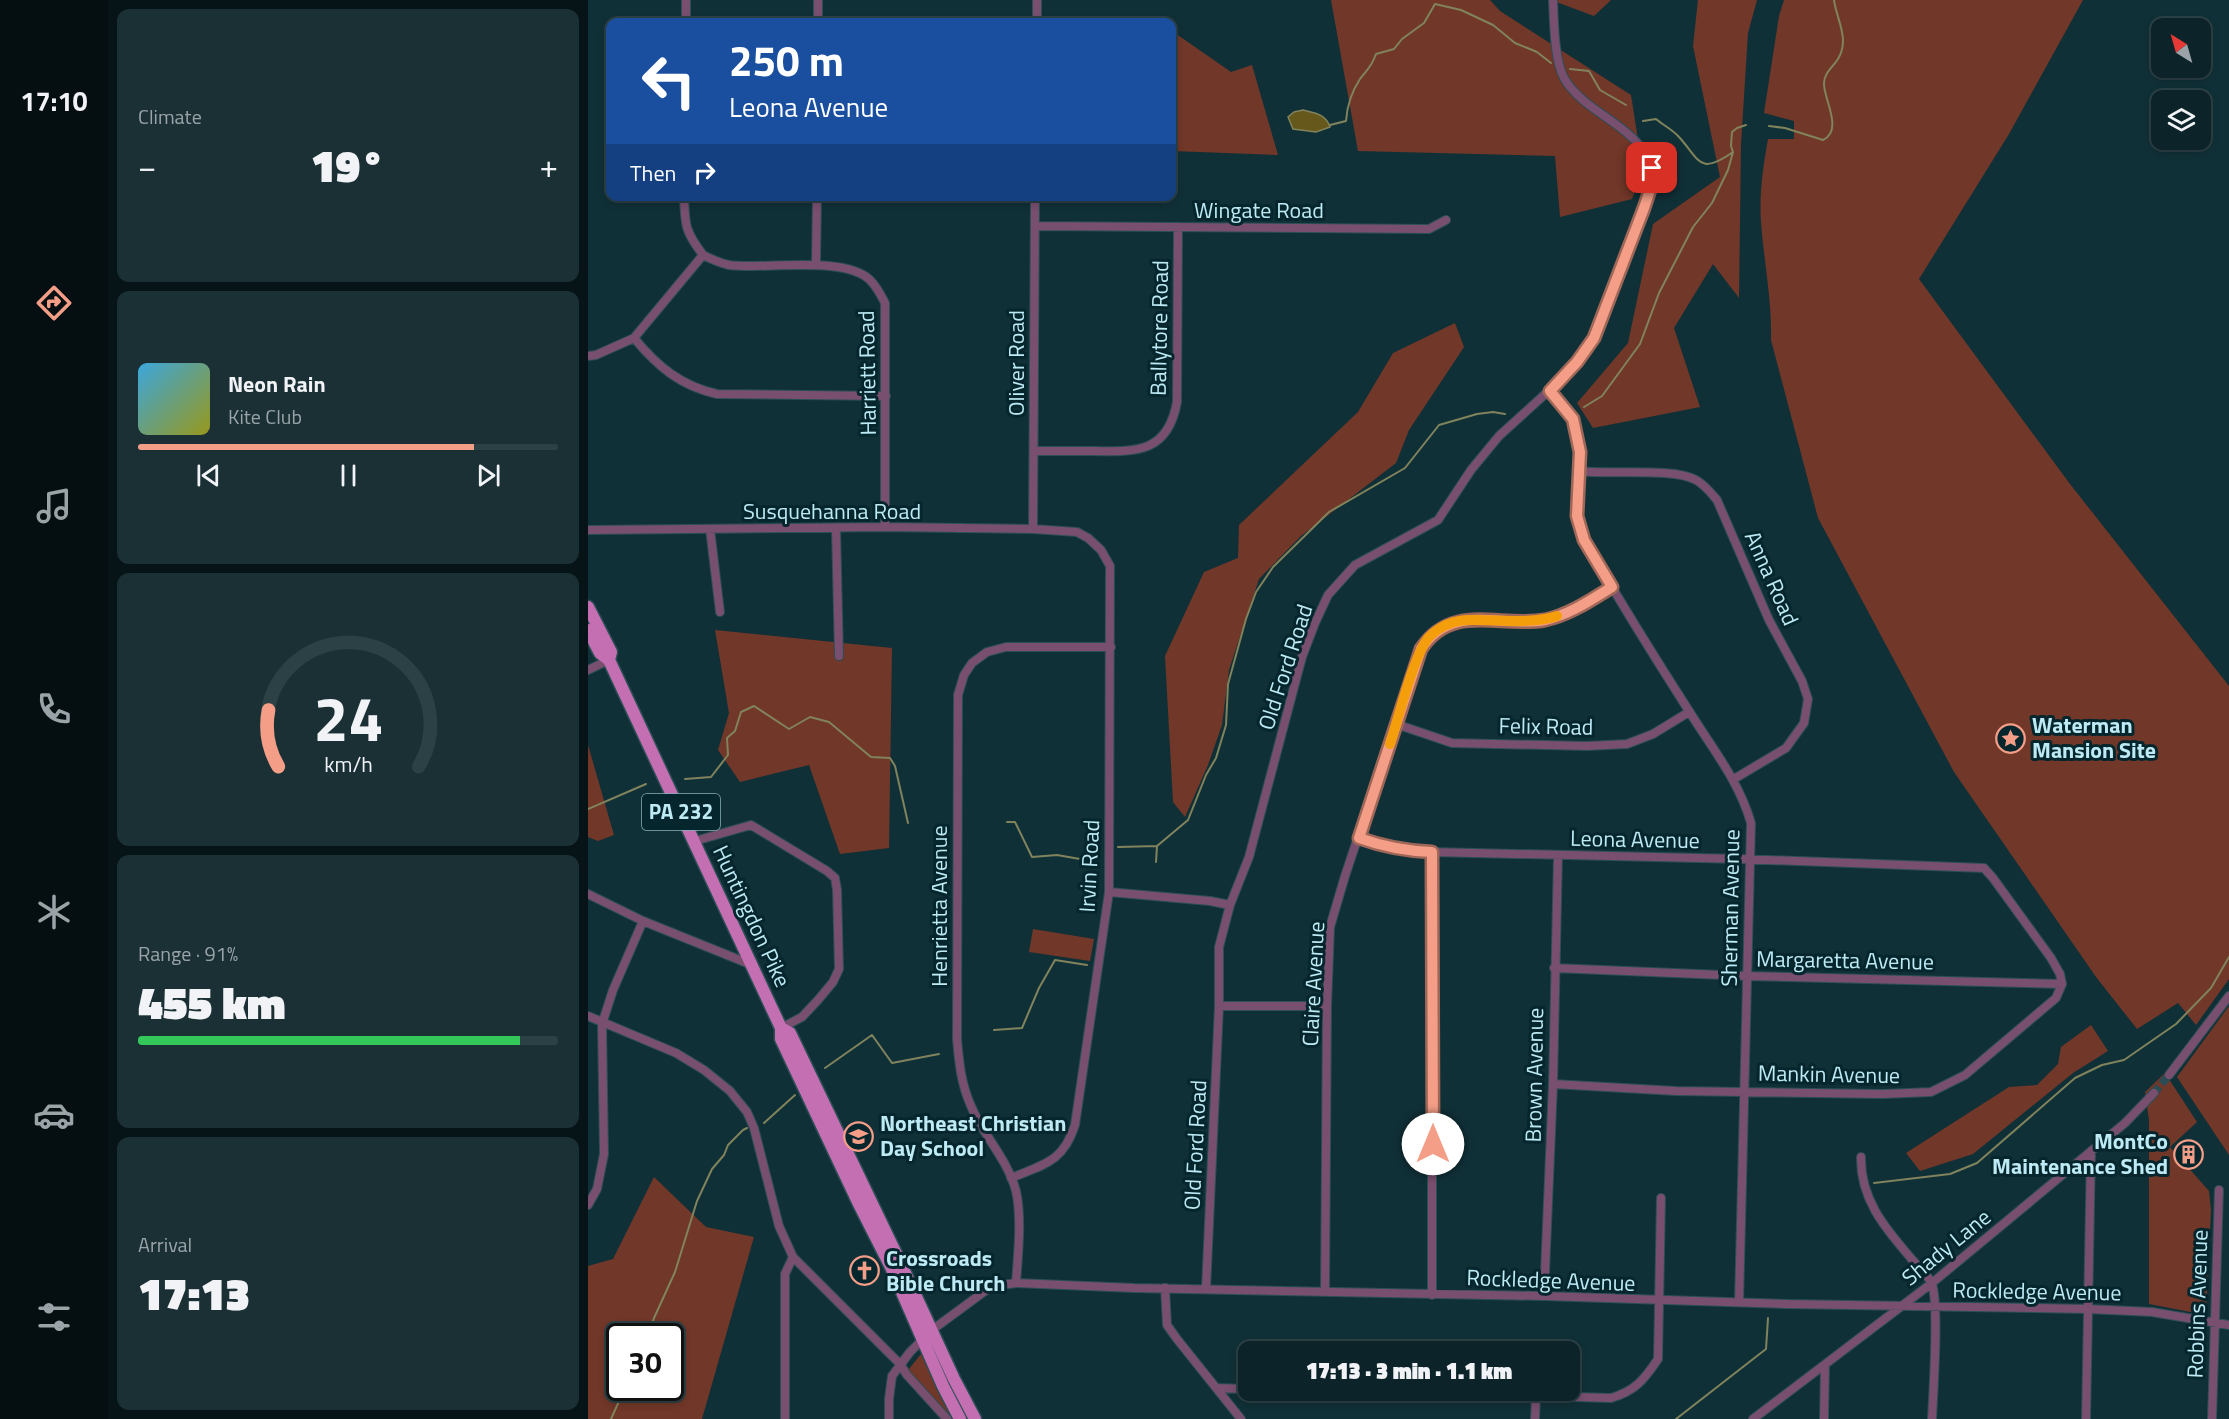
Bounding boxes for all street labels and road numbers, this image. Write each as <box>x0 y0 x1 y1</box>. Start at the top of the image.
street label: Wingate Road <box>1194 193 1324 227</box>
street label: Ballytore Road <box>1141 260 1177 396</box>
street label: Harriett Road <box>849 310 885 436</box>
street label: Oliver Road <box>999 310 1033 416</box>
street label: Susquehanna Road <box>743 494 921 528</box>
street label: Anna Road <box>1736 525 1808 631</box>
street label: Old Ford Road <box>1249 600 1321 734</box>
street label: Felix Road <box>1498 708 1594 744</box>
road number: PA 232 <box>642 794 720 830</box>
street label: Irvin Road <box>1070 819 1108 913</box>
street label: Leona Avenue <box>1570 821 1700 857</box>
street label: Henrietta Avenue <box>922 825 956 987</box>
street label: Sherman Avenue <box>1712 829 1748 987</box>
street label: Huntingdon Pike <box>704 839 800 993</box>
street label: Claire Avenue <box>1293 921 1333 1047</box>
street label: Margaretta Avenue <box>1756 941 1934 979</box>
street label: Brown Avenue <box>1516 1007 1552 1143</box>
street label: Mankin Avenue <box>1758 1056 1900 1092</box>
street label: Old Ford Road <box>1175 1079 1215 1211</box>
street label: Shady Lane <box>1894 1200 1998 1294</box>
street label: Robbins Avenue <box>2177 1229 2217 1379</box>
street label: Rockledge Avenue <box>1466 1260 1636 1300</box>
street label: Rockledge Avenue <box>1952 1273 2122 1309</box>

